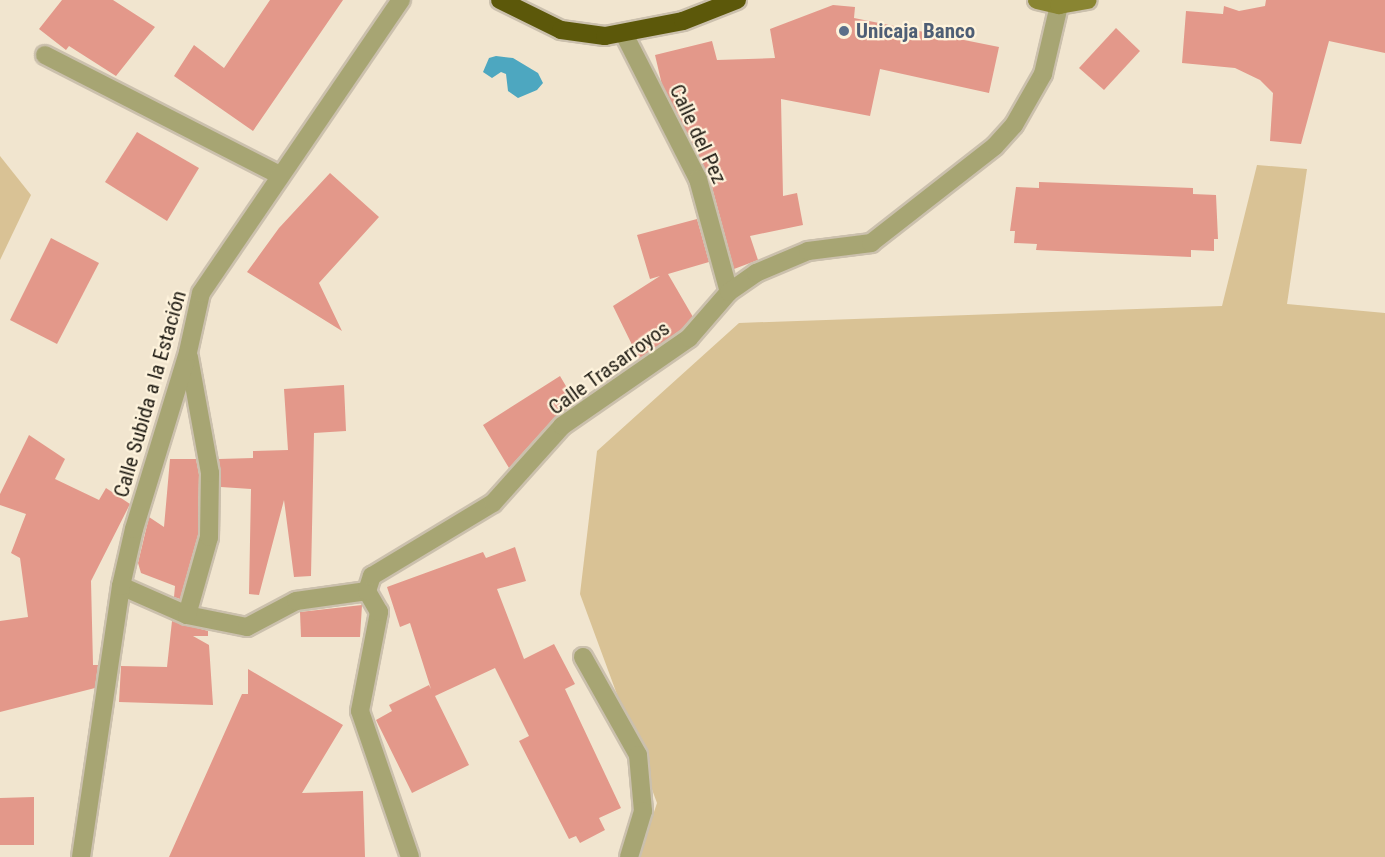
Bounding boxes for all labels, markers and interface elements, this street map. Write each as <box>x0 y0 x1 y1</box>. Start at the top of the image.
place label: Unicaja Banco <box>856 18 975 44</box>
marker: Unicaja Banco <box>837 24 851 38</box>
street label: Calle del Pez <box>664 80 732 188</box>
street label: Calle Subida a la Estación <box>108 288 192 500</box>
street label: Calle Trasarroyos <box>543 316 675 420</box>

